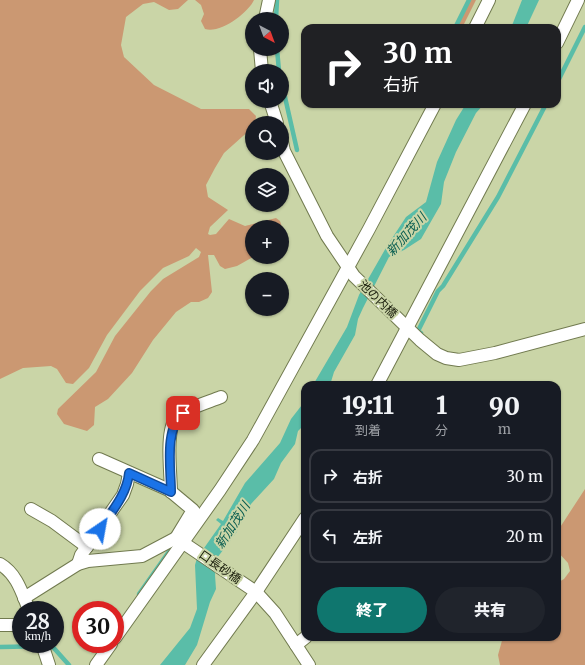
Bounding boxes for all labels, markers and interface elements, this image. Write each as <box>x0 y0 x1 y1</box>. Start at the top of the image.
north arrow <box>245 12 289 56</box>
map controls <box>245 12 289 316</box>
text: 30 m <box>383 35 452 71</box>
icon: right <box>317 40 369 92</box>
button: sound <box>245 64 289 108</box>
text: 右折 <box>383 73 419 96</box>
button: search <box>245 116 289 160</box>
button: layers <box>245 168 289 212</box>
water label: 新加茂川 <box>383 208 431 259</box>
button: + <box>245 220 289 264</box>
button: − <box>245 272 289 316</box>
street label: 池の内橋 <box>356 277 401 321</box>
text: 19:11 <box>342 390 394 421</box>
text: 1 <box>436 390 447 421</box>
text: 90 <box>489 391 520 422</box>
pin <box>166 396 200 430</box>
icon: arrive <box>172 402 194 424</box>
text: m <box>498 421 511 438</box>
text: 到着 <box>355 422 381 439</box>
text: 分 <box>435 422 448 439</box>
icon: right <box>319 465 341 487</box>
text: 30 m <box>506 467 543 486</box>
text: 右折 <box>353 468 383 487</box>
water label: 新加茂川 <box>211 497 255 552</box>
position arrow <box>79 508 121 550</box>
icon: left <box>319 525 341 547</box>
text: 20 m <box>506 527 543 546</box>
text: 左折 <box>353 528 383 547</box>
street label: 口長砂橋 <box>196 547 244 587</box>
button: 終了 <box>317 587 427 633</box>
button: 共有 <box>435 587 545 633</box>
speed limit sign: 30 <box>72 601 124 653</box>
text: 28 <box>26 609 50 634</box>
text: km/h <box>25 630 51 643</box>

